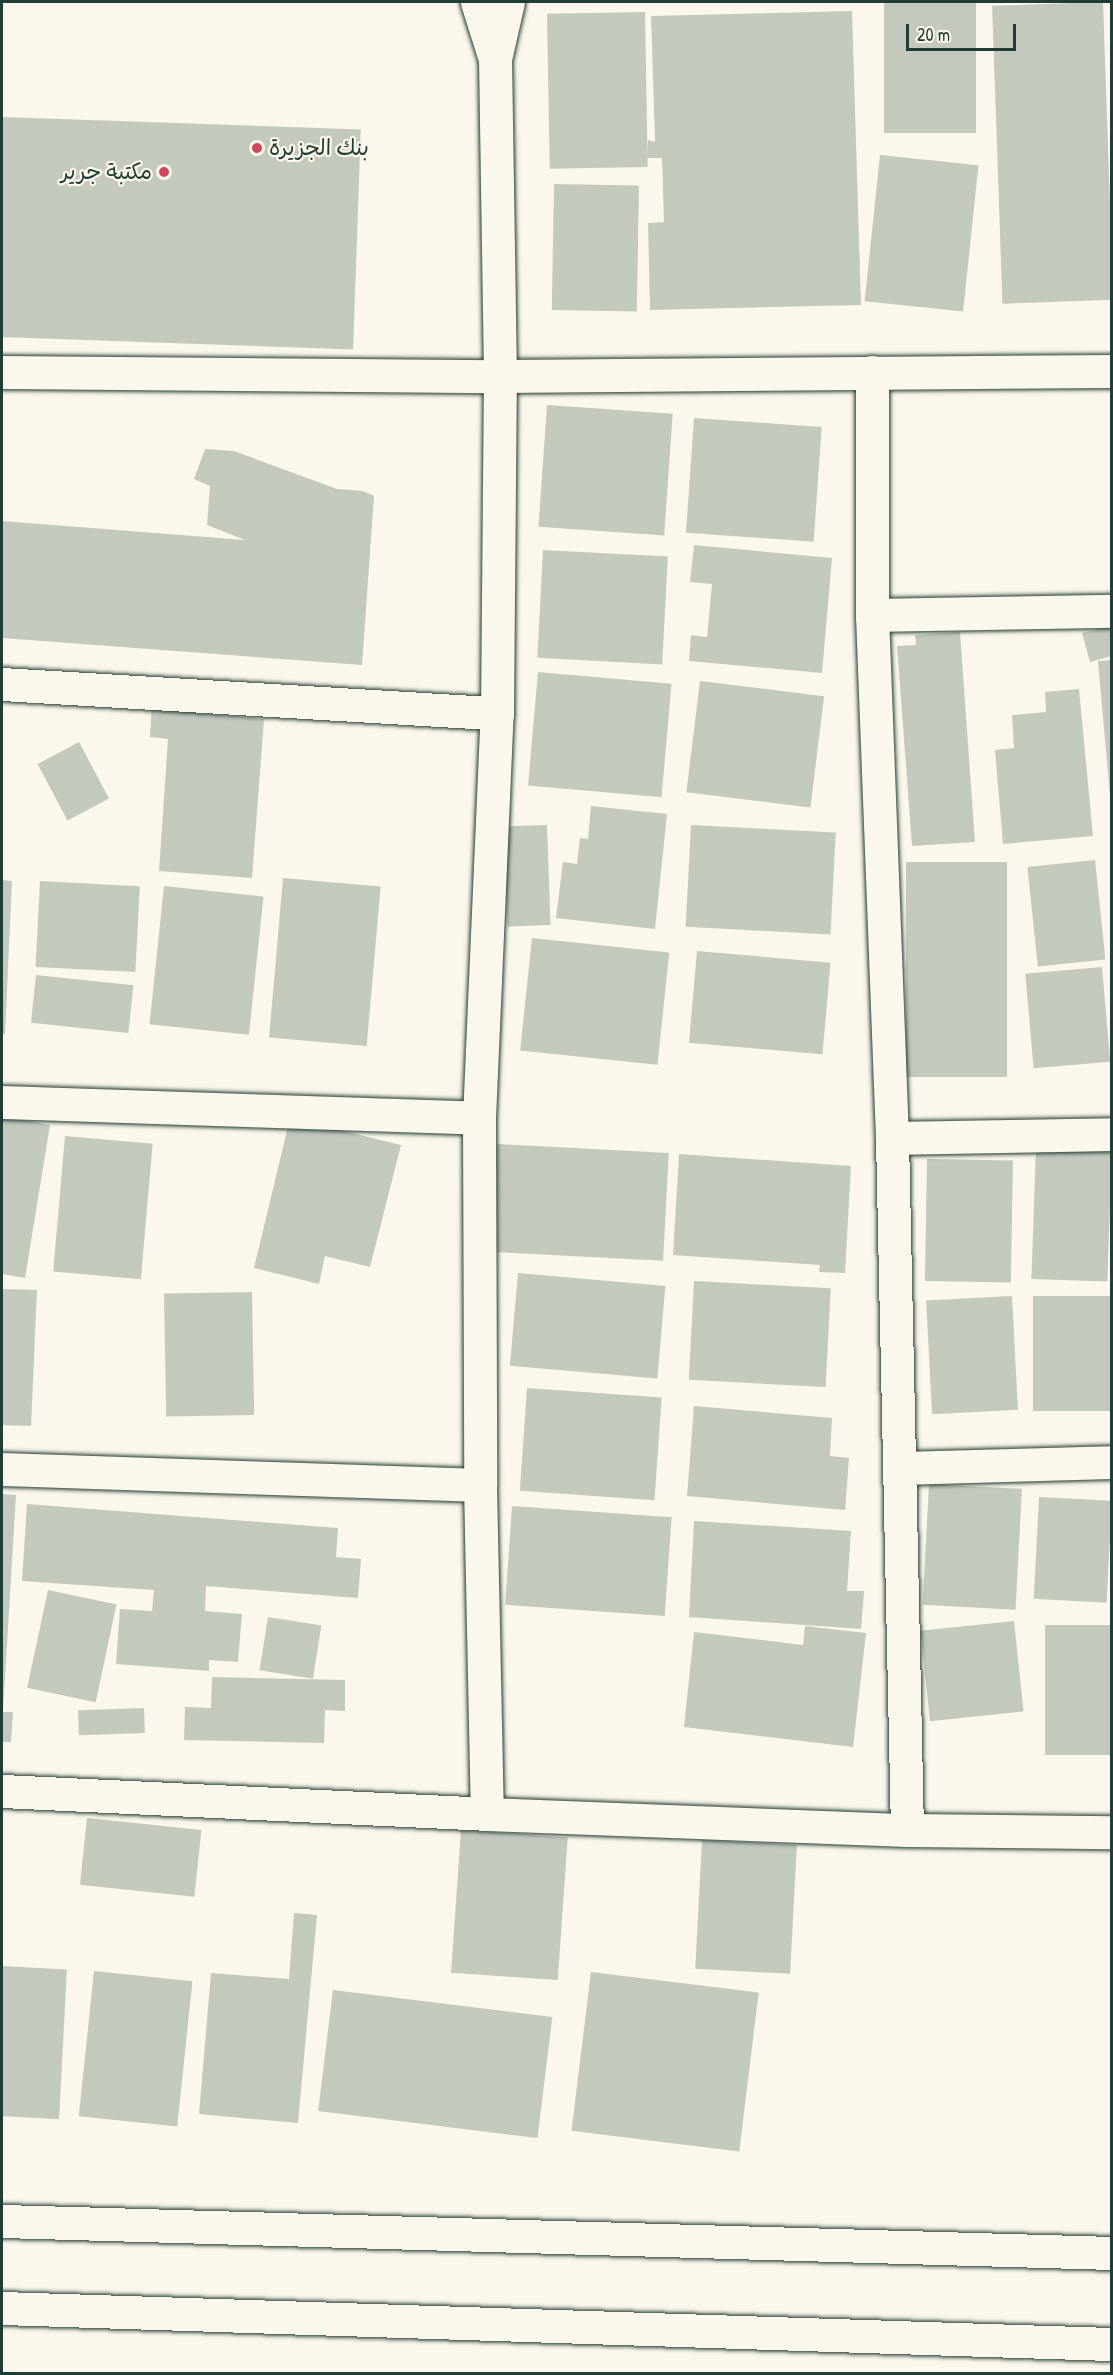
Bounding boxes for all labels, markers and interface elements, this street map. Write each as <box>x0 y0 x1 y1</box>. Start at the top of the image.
scale bar <box>909 12 1018 50</box>
text: 20 m <box>917 22 950 47</box>
place label: بنك الجزيرة <box>269 135 369 161</box>
marker: بنك الجزيرة <box>250 141 264 155</box>
place label: مكتبة جرير <box>61 159 152 185</box>
marker: مكتبة جرير <box>157 165 171 179</box>

